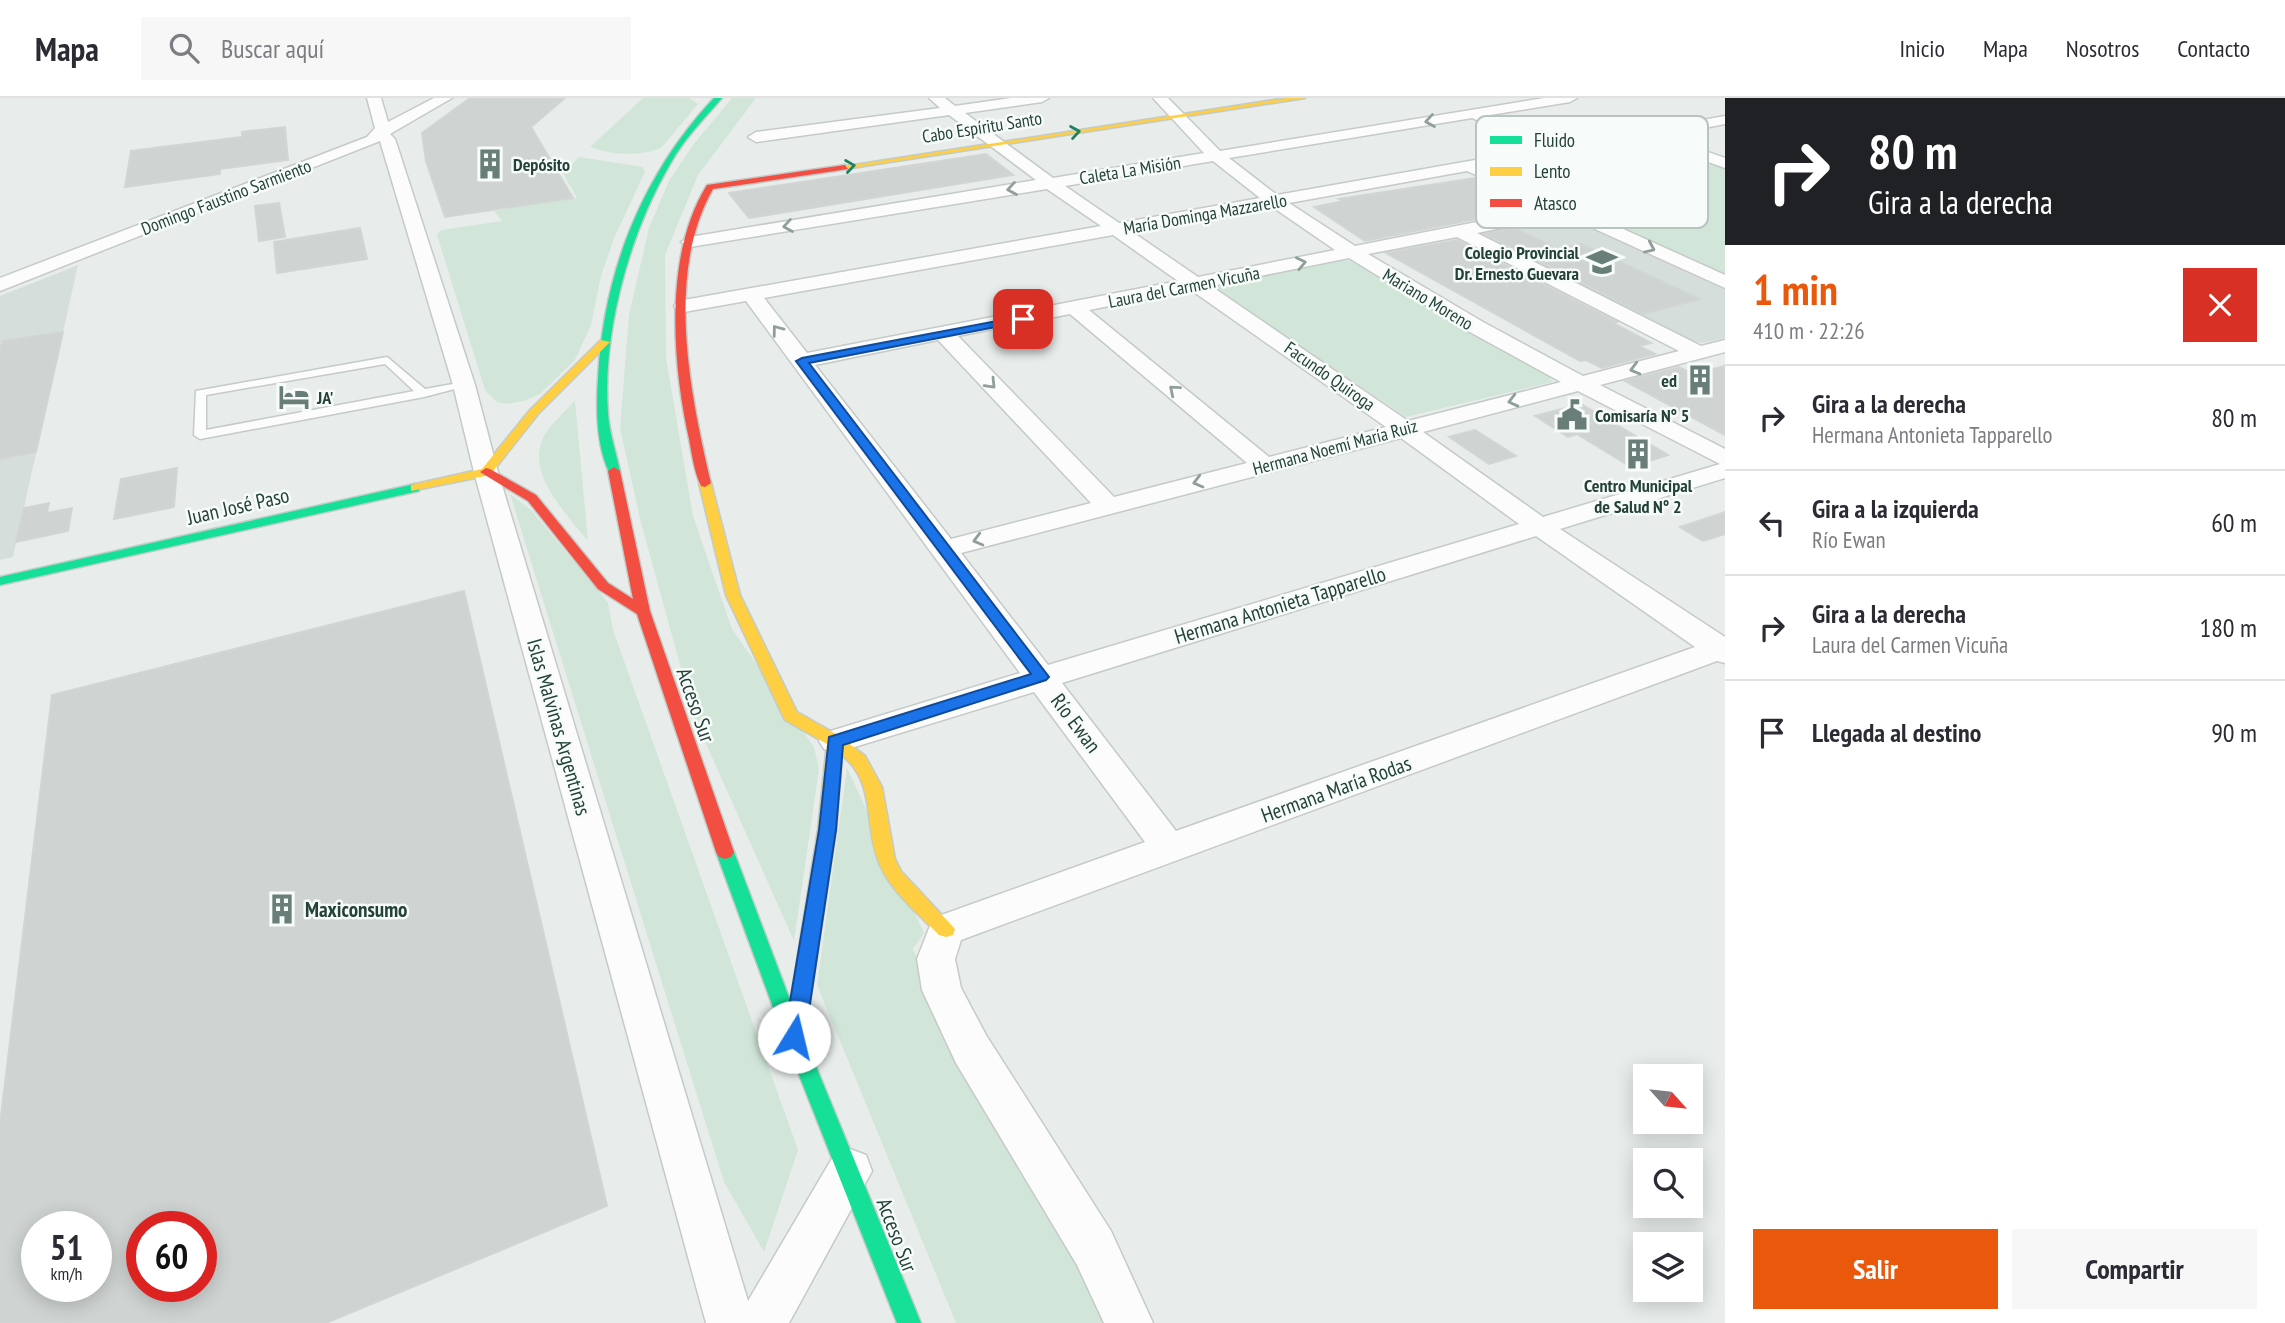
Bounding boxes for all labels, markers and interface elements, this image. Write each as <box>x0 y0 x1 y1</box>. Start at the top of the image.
search box <box>141 17 631 80</box>
text: Mapa <box>35 27 99 70</box>
icon: search <box>165 29 203 67</box>
text: Buscar aquí <box>221 32 324 65</box>
text: Inicio <box>1899 33 1945 64</box>
text: Mapa <box>1983 33 2028 64</box>
text: Nosotros <box>2066 33 2139 64</box>
text: Contacto <box>2177 33 2250 64</box>
street label: Cabo Espíritu Santo <box>920 106 1044 148</box>
one-way arrow <box>1424 113 1436 128</box>
legend <box>1476 116 1708 228</box>
text: 80 m <box>1868 119 1957 183</box>
one-way arrow <box>1069 125 1081 140</box>
icon: right <box>1753 126 1844 217</box>
text: Fluido <box>1534 128 1575 152</box>
building icon: Depósito <box>473 147 507 181</box>
street label: Caleta La Misión <box>1078 151 1182 189</box>
place label: Depósito <box>513 153 570 176</box>
street label: Domingo Faustino Sarmiento <box>138 154 315 240</box>
one-way arrow <box>844 159 856 174</box>
text: Lento <box>1534 159 1571 183</box>
one-way arrow <box>1006 181 1018 196</box>
text: Gira a la derecha <box>1868 181 2053 223</box>
street label: María Dominga Mazzarello <box>1122 188 1289 240</box>
text: Atasco <box>1534 191 1577 215</box>
one-way arrow <box>782 218 794 233</box>
one-way arrow <box>1643 240 1655 254</box>
place label: Colegio Provincial Dr. Ernesto Guevara <box>1455 241 1580 285</box>
school or university icon: Colegio Provincial Dr. Ernesto Guevara <box>1585 245 1619 279</box>
one-way arrow <box>1295 256 1307 271</box>
street label: Laura del Carmen Vicuña <box>1106 261 1262 313</box>
text: 1 min <box>1753 262 1838 317</box>
street label: Mariano Moreno <box>1379 263 1478 335</box>
button: close <box>2183 268 2257 342</box>
pin <box>993 289 1053 349</box>
icon: arrive <box>1004 300 1042 338</box>
text: 410 m · 22:26 <box>1753 316 1865 345</box>
one-way arrow <box>773 325 786 337</box>
street label: Facundo Quiroga <box>1280 336 1380 416</box>
one-way arrow <box>1629 361 1641 375</box>
building icon: ed <box>1683 363 1717 397</box>
place label: ed <box>1661 369 1677 392</box>
one-way arrow <box>983 375 996 388</box>
hotel icon: JA' <box>277 380 311 414</box>
place label: JA' <box>316 386 333 409</box>
one-way arrow <box>1169 386 1182 398</box>
text: Gira a la derecha <box>1812 387 1966 420</box>
one-way arrow <box>1507 393 1519 407</box>
public building icon: Comisaría N° 5 <box>1555 398 1589 432</box>
icon: right <box>1753 399 1791 437</box>
text: 80 m <box>2211 401 2257 434</box>
place label: Comisaría N° 5 <box>1595 404 1689 427</box>
street label: Hermana Noemí María Ruiz <box>1250 414 1420 480</box>
text: Hermana Antonieta Tapparello <box>1812 420 2053 449</box>
building icon: Centro Municipal de Salud N° 2 <box>1621 437 1655 471</box>
one-way arrow <box>1192 474 1204 488</box>
place label: Centro Municipal de Salud N° 2 <box>1584 474 1693 518</box>
street label: Juan José Paso <box>183 481 292 531</box>
text: Gira a la izquierda <box>1812 492 1979 525</box>
icon: left <box>1753 504 1791 542</box>
text: 60 m <box>2211 506 2257 539</box>
text: Río Ewan <box>1812 525 1886 554</box>
one-way arrow <box>972 532 984 546</box>
street label: Hermana Antonieta Tapparello <box>1171 560 1389 650</box>
text: Gira a la derecha <box>1812 597 1966 630</box>
icon: right <box>1753 609 1791 647</box>
text: 180 m <box>2199 611 2257 644</box>
text: Laura del Carmen Vicuña <box>1812 630 2008 659</box>
street label: Islas Malvinas Argentinas <box>521 636 597 818</box>
street label: Acceso Sur <box>671 664 721 746</box>
street label: Río Ewan <box>1045 688 1107 758</box>
icon: arrive <box>1753 714 1791 752</box>
text: Llegada al destino <box>1812 716 1981 749</box>
text: 90 m <box>2211 716 2257 749</box>
street label: Hermana María Rodas <box>1257 749 1415 829</box>
building icon: Maxiconsumo <box>265 892 299 926</box>
place label: Maxiconsumo <box>305 896 407 923</box>
position arrow <box>757 1000 831 1074</box>
north arrow <box>1633 1064 1703 1134</box>
map controls <box>1633 1064 1703 1302</box>
button: search <box>1633 1148 1703 1218</box>
street label: Acceso Sur <box>871 1194 924 1276</box>
speed limit sign: 60 <box>126 1211 217 1302</box>
text: 51 <box>50 1224 83 1270</box>
button: Salir <box>1753 1229 1998 1309</box>
button: Compartir <box>2012 1229 2257 1309</box>
button: layers <box>1633 1232 1703 1302</box>
text: km/h <box>51 1262 82 1285</box>

